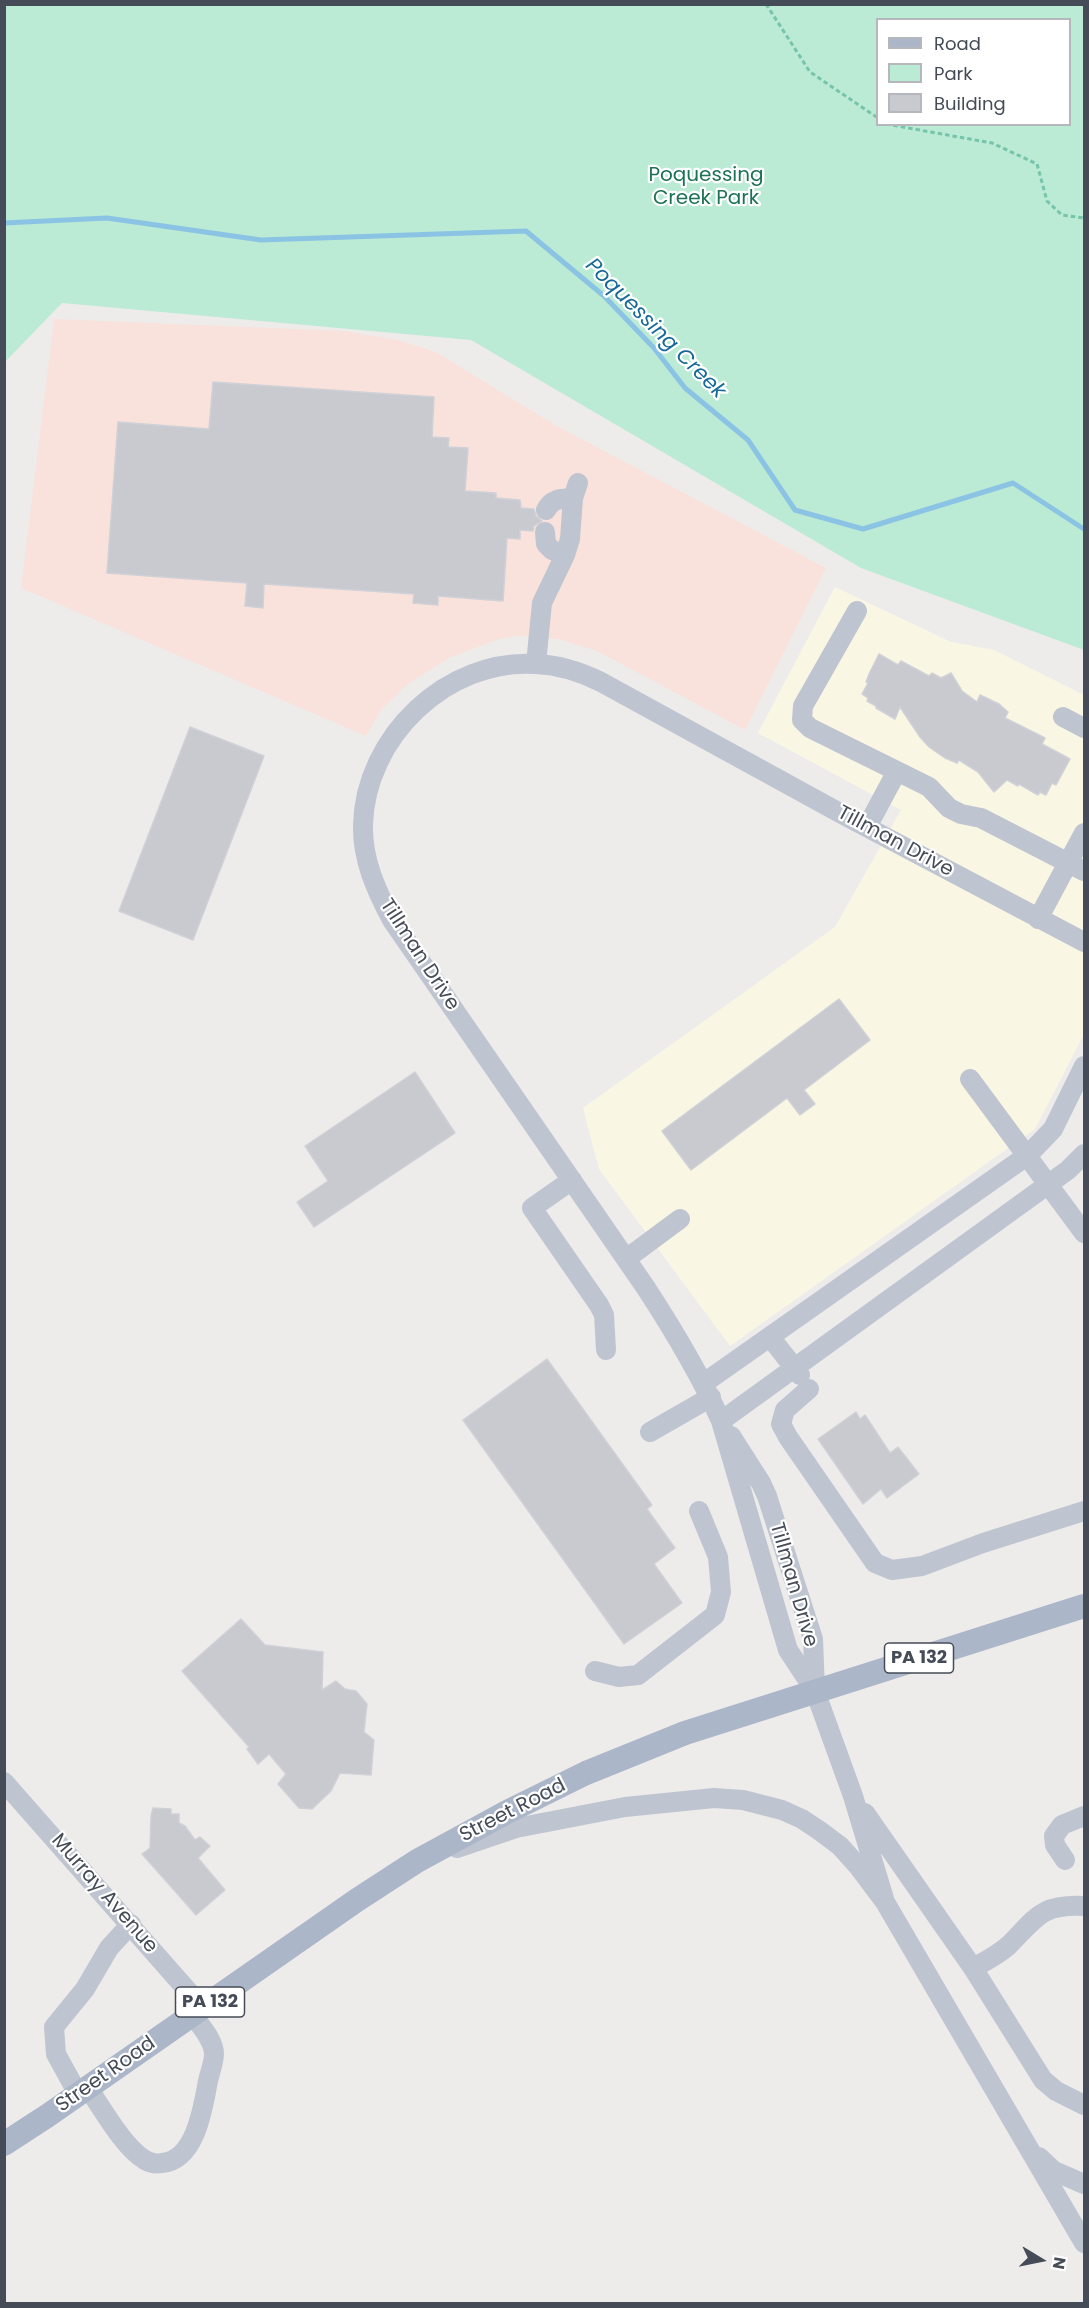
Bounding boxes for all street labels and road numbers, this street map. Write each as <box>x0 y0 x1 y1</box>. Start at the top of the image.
street label: Tillman Drive <box>833 801 957 883</box>
street label: Tillman Drive <box>374 895 464 1015</box>
street label: Tillman Drive <box>764 1520 822 1650</box>
road number: PA 132 <box>884 1643 954 1673</box>
street label: Street Road <box>456 1774 570 1848</box>
street label: Murray Avenue <box>46 1829 162 1959</box>
road number: PA 132 <box>176 1987 244 2017</box>
street label: Street Road <box>52 2032 160 2118</box>

